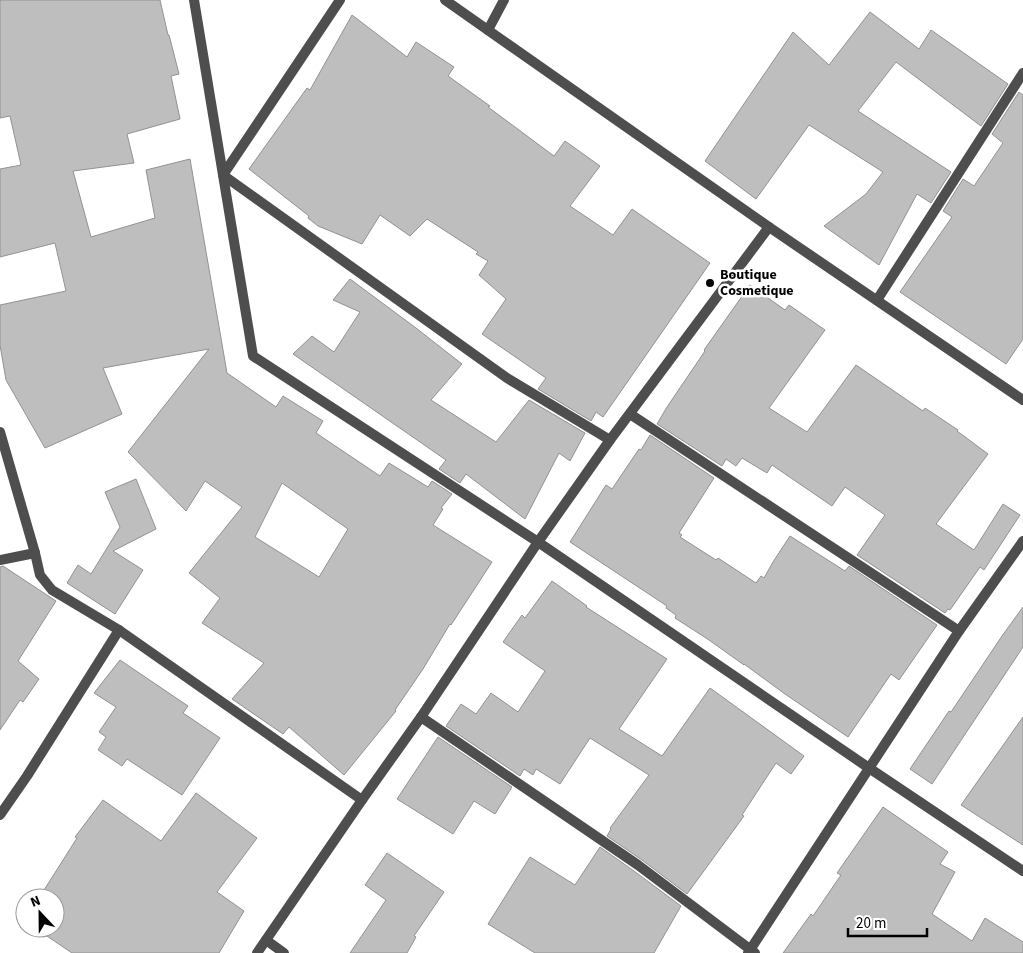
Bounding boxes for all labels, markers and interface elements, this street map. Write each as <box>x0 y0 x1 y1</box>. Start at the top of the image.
place label: Boutique Cosmetique <box>720 265 794 301</box>
marker: Boutique Cosmetique <box>704 277 716 289</box>
north arrow <box>15 888 65 938</box>
text: N <box>27 891 44 913</box>
scale bar <box>848 906 927 938</box>
text: 20 m <box>856 913 886 934</box>

